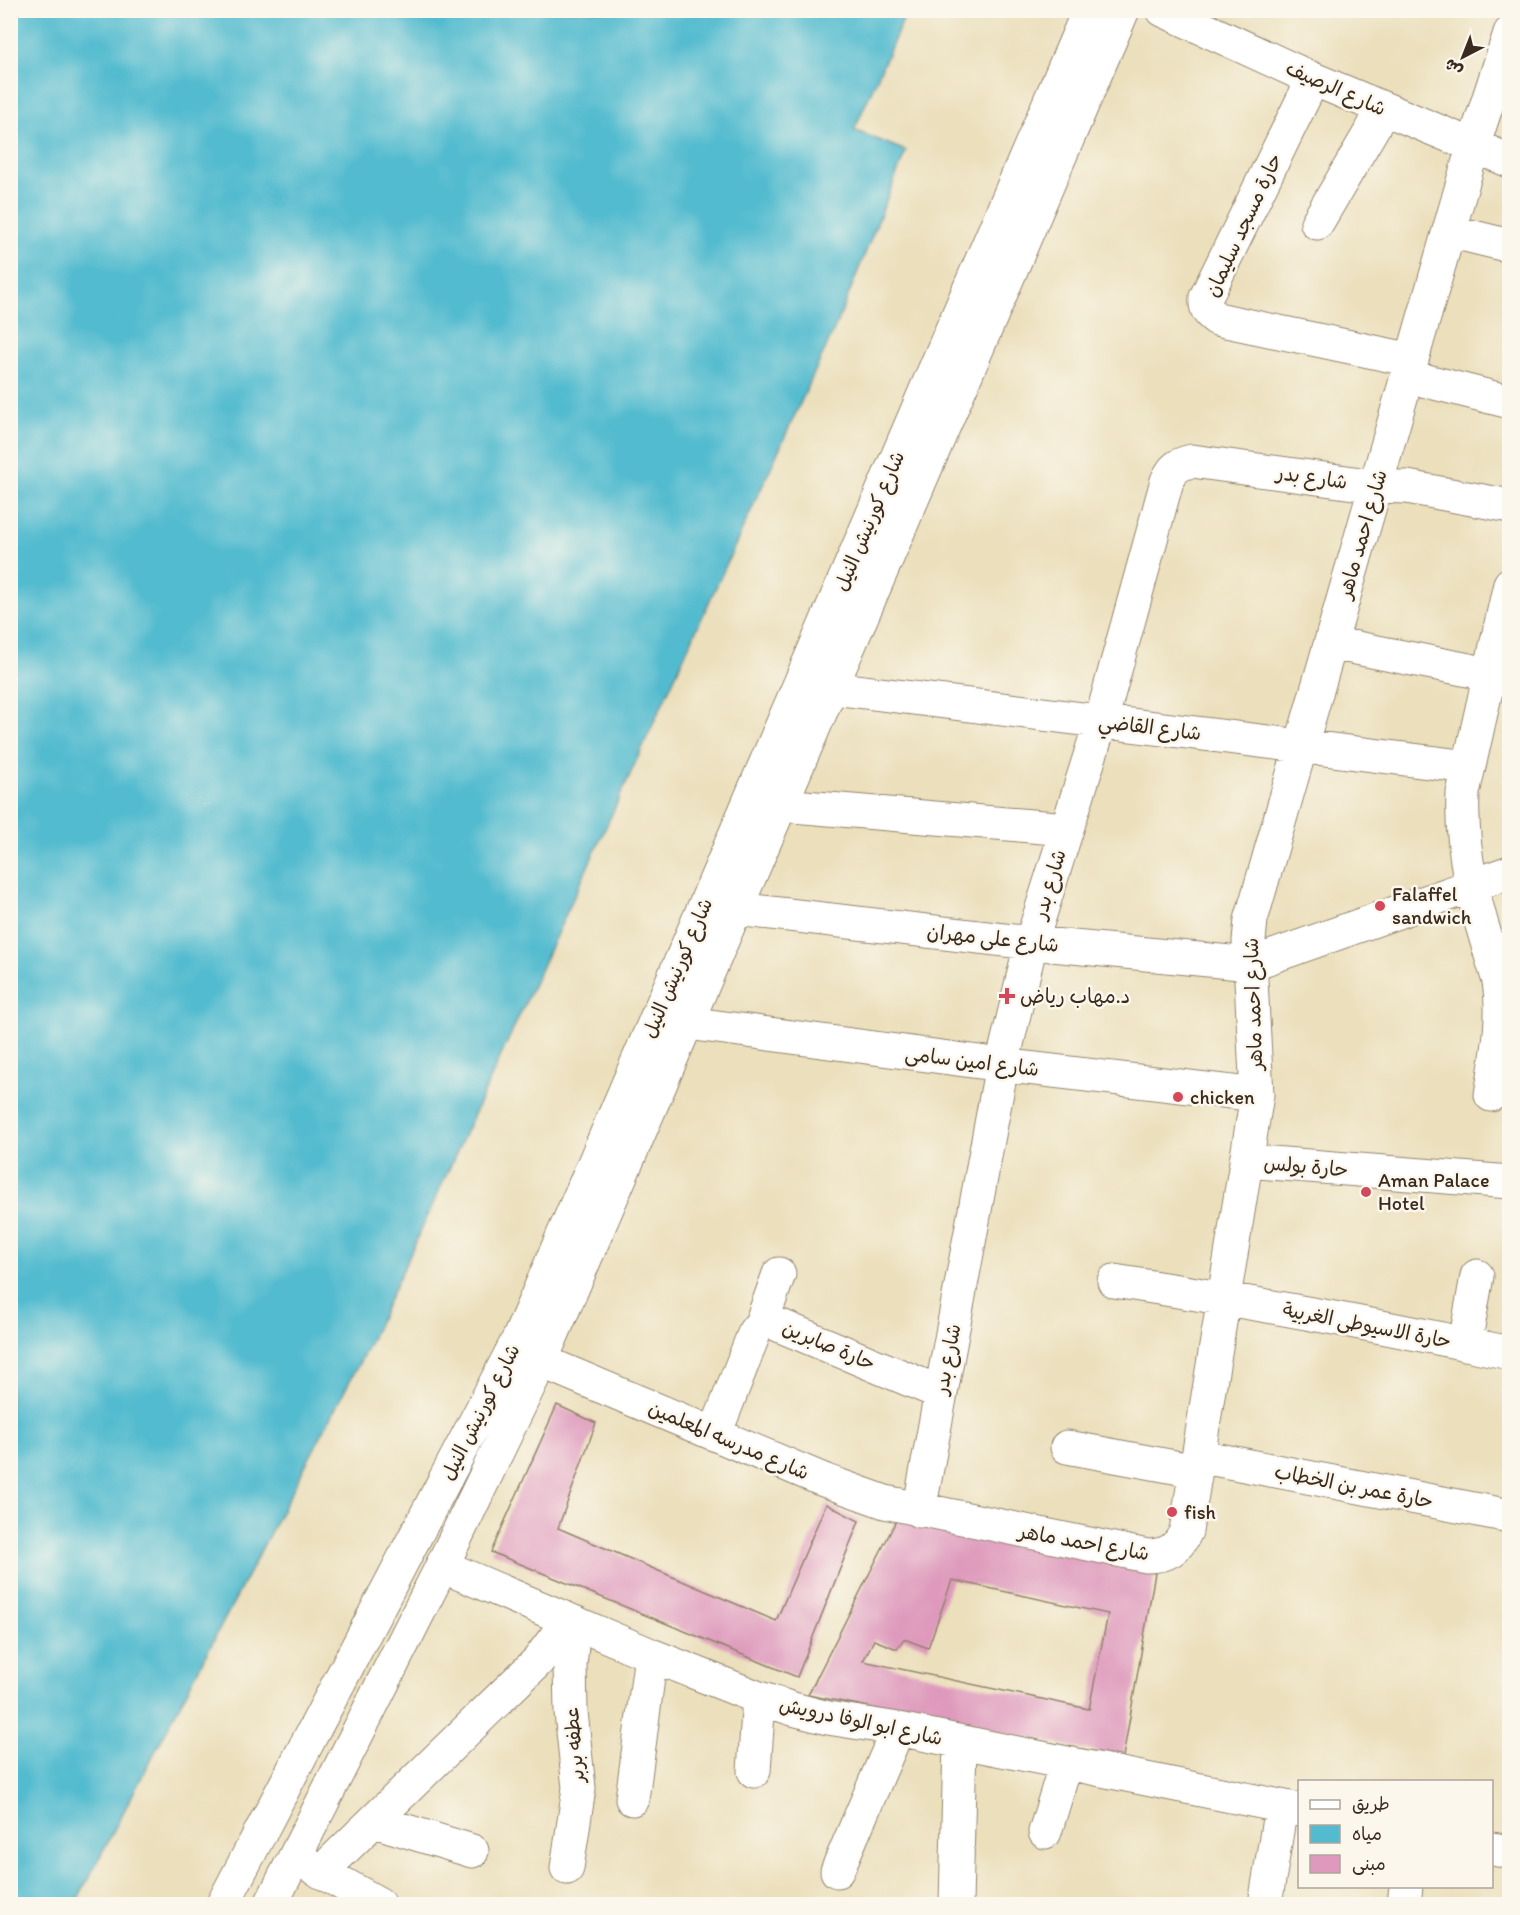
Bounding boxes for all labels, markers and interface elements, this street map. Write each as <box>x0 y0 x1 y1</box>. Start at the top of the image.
north arrow <box>1433 27 1493 87</box>
street label: شارع الرصيف <box>1281 55 1390 123</box>
text: ش <box>1440 55 1466 81</box>
street label: حارة مسجد سليمان <box>1199 149 1287 301</box>
street label: شارع كورنيش النيل <box>829 447 911 596</box>
street label: شارع بدر <box>1273 460 1349 496</box>
street label: شارع احمد ماهر <box>1332 467 1394 604</box>
street label: شارع القاضي <box>1097 709 1203 751</box>
street label: شارع بدر <box>1027 846 1073 924</box>
place label: Falaffel sandwich <box>1392 882 1472 929</box>
street label: شارع كورنيش النيل <box>637 894 719 1043</box>
marker: Falaffel sandwich <box>1373 899 1387 913</box>
street label: شارع على مهران <box>926 919 1060 959</box>
street label: شارع احمد ماهر <box>1239 937 1269 1073</box>
place label: د.مهاب رياض <box>1020 984 1130 1008</box>
marker: د.مهاب رياض <box>998 987 1016 1005</box>
street label: شارع امين سامى <box>903 1041 1040 1083</box>
place label: chicken <box>1190 1085 1255 1109</box>
marker: chicken <box>1171 1090 1185 1104</box>
street label: حارة بولس <box>1263 1150 1349 1182</box>
place label: Aman Palace Hotel <box>1378 1168 1489 1215</box>
marker: Aman Palace Hotel <box>1359 1185 1373 1199</box>
street label: حارة الاسيوطى الغربية <box>1281 1297 1453 1354</box>
street label: حارة صابرين <box>779 1315 879 1375</box>
street label: شارع بدر <box>928 1322 968 1399</box>
street label: شارع كورنيش النيل <box>435 1340 527 1485</box>
street label: شارع مدرسه المعلمين <box>644 1395 813 1487</box>
street label: حارة عمر بن الخطاب <box>1273 1459 1435 1513</box>
place label: fish <box>1184 1500 1216 1524</box>
marker: fish <box>1165 1505 1179 1519</box>
street label: شارع احمد ماهر <box>1014 1518 1151 1567</box>
street label: شارع ابو الوفا درويش <box>777 1692 945 1752</box>
street label: عطفه بربر <box>559 1706 589 1786</box>
legend <box>1298 1780 1493 1888</box>
text: طريق <box>1352 1793 1390 1815</box>
text: مياه <box>1352 1823 1382 1845</box>
text: مبنى <box>1352 1853 1386 1875</box>

